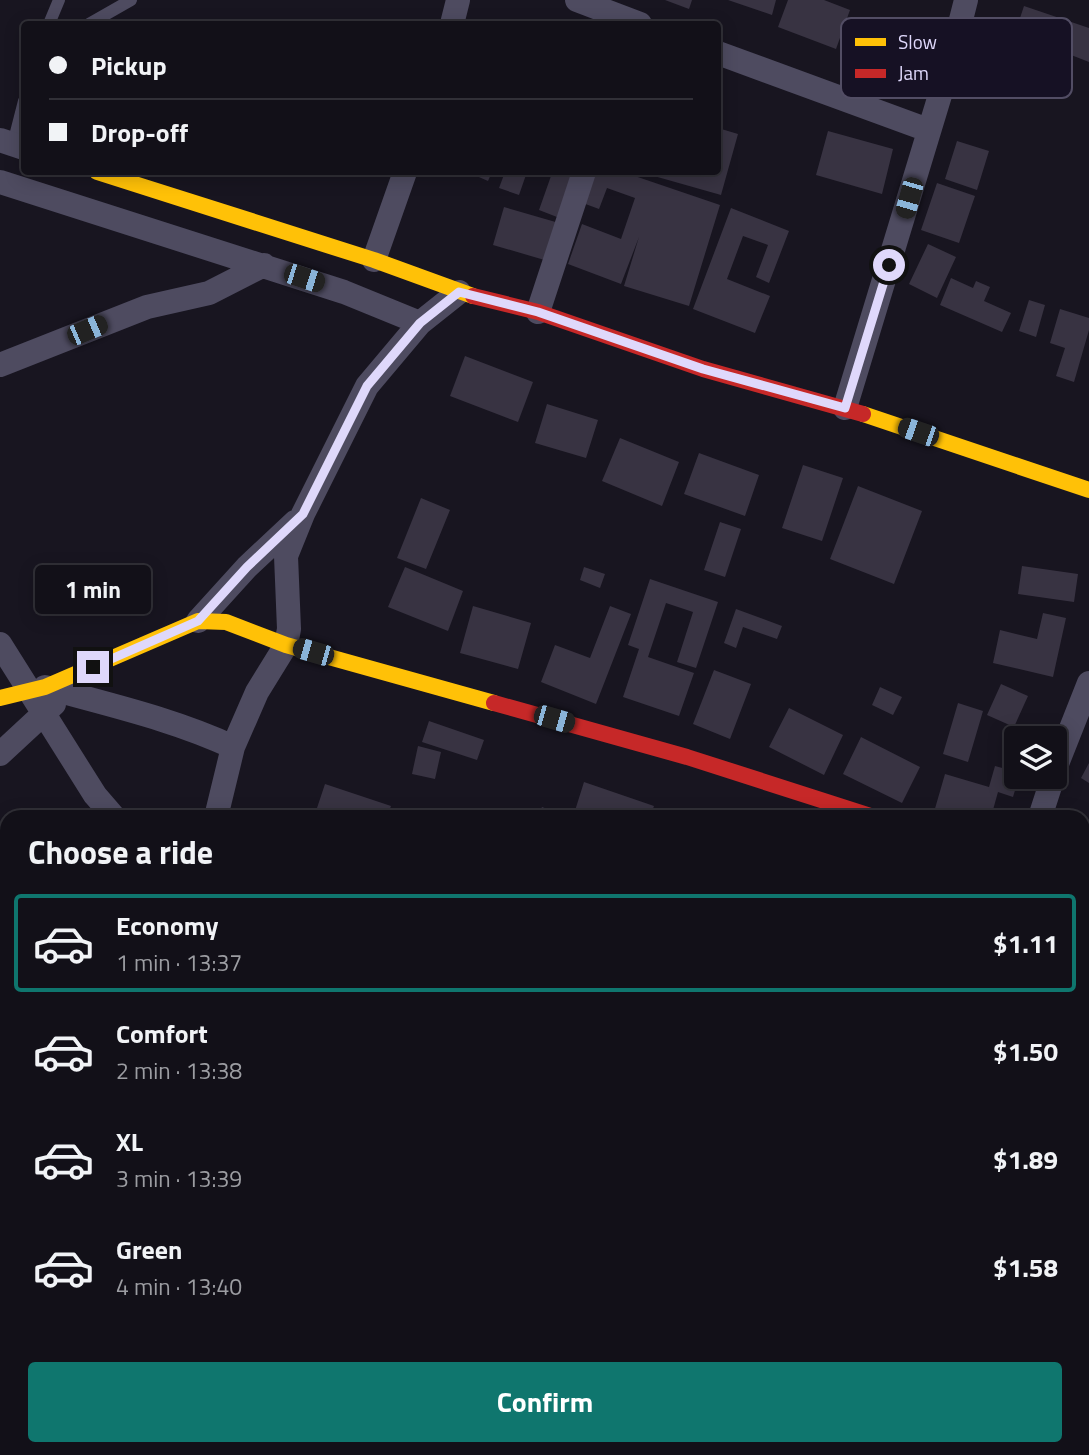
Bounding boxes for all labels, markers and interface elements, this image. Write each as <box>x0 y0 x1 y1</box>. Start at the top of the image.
legend <box>841 18 1072 98</box>
text: Slow <box>898 27 937 56</box>
text: Pickup <box>91 46 167 85</box>
text: Jam <box>898 58 929 87</box>
text: Drop-off <box>91 113 188 152</box>
car <box>894 175 925 221</box>
route start <box>873 249 905 281</box>
car <box>281 262 328 294</box>
car <box>64 312 111 348</box>
car <box>895 415 942 449</box>
callout: 1 min <box>35 566 151 614</box>
text: 1 min <box>65 572 121 607</box>
car <box>290 636 337 668</box>
route end <box>77 651 109 683</box>
car <box>531 703 578 735</box>
map controls <box>1004 726 1067 789</box>
button: layers <box>1004 726 1067 789</box>
text: Choose a ride <box>28 828 213 876</box>
text: Economy <box>116 906 218 945</box>
icon: car <box>32 912 95 975</box>
text: $1.11 <box>993 924 1058 963</box>
text: 1 min · 13:37 <box>116 945 242 980</box>
text: Comfort <box>116 1014 208 1053</box>
icon: car <box>32 1020 95 1083</box>
text: $1.50 <box>993 1032 1058 1071</box>
text: 2 min · 13:38 <box>116 1053 242 1088</box>
text: XL <box>116 1122 143 1161</box>
icon: car <box>32 1128 95 1191</box>
text: $1.89 <box>993 1140 1058 1179</box>
text: 3 min · 13:39 <box>116 1161 242 1196</box>
text: Green <box>116 1230 182 1269</box>
icon: car <box>32 1236 95 1299</box>
text: $1.58 <box>993 1248 1058 1287</box>
text: 4 min · 13:40 <box>116 1269 242 1304</box>
button: Confirm <box>28 1362 1062 1442</box>

